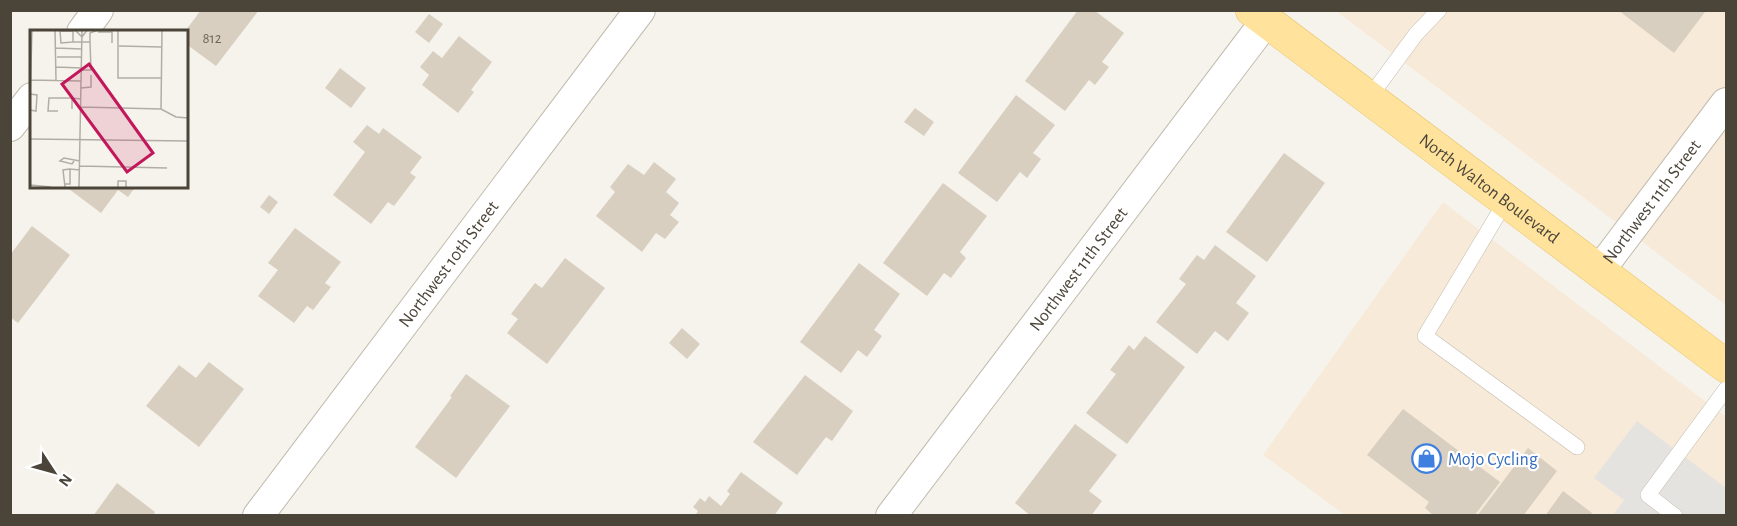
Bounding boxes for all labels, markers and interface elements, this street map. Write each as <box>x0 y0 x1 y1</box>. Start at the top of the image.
inset map <box>30 30 188 188</box>
house number: 812 <box>202 31 222 46</box>
street label: North Walton Boulevard <box>1416 131 1562 247</box>
street label: Northwest 11th Street <box>1600 137 1705 267</box>
street label: Northwest 10th Street <box>396 198 503 331</box>
street label: Northwest 11th Street <box>1027 204 1132 335</box>
north arrow <box>24 442 84 502</box>
shop icon: Mojo Cycling <box>1411 443 1443 475</box>
place label: Mojo Cycling <box>1448 451 1538 469</box>
text: N <box>56 471 75 489</box>

